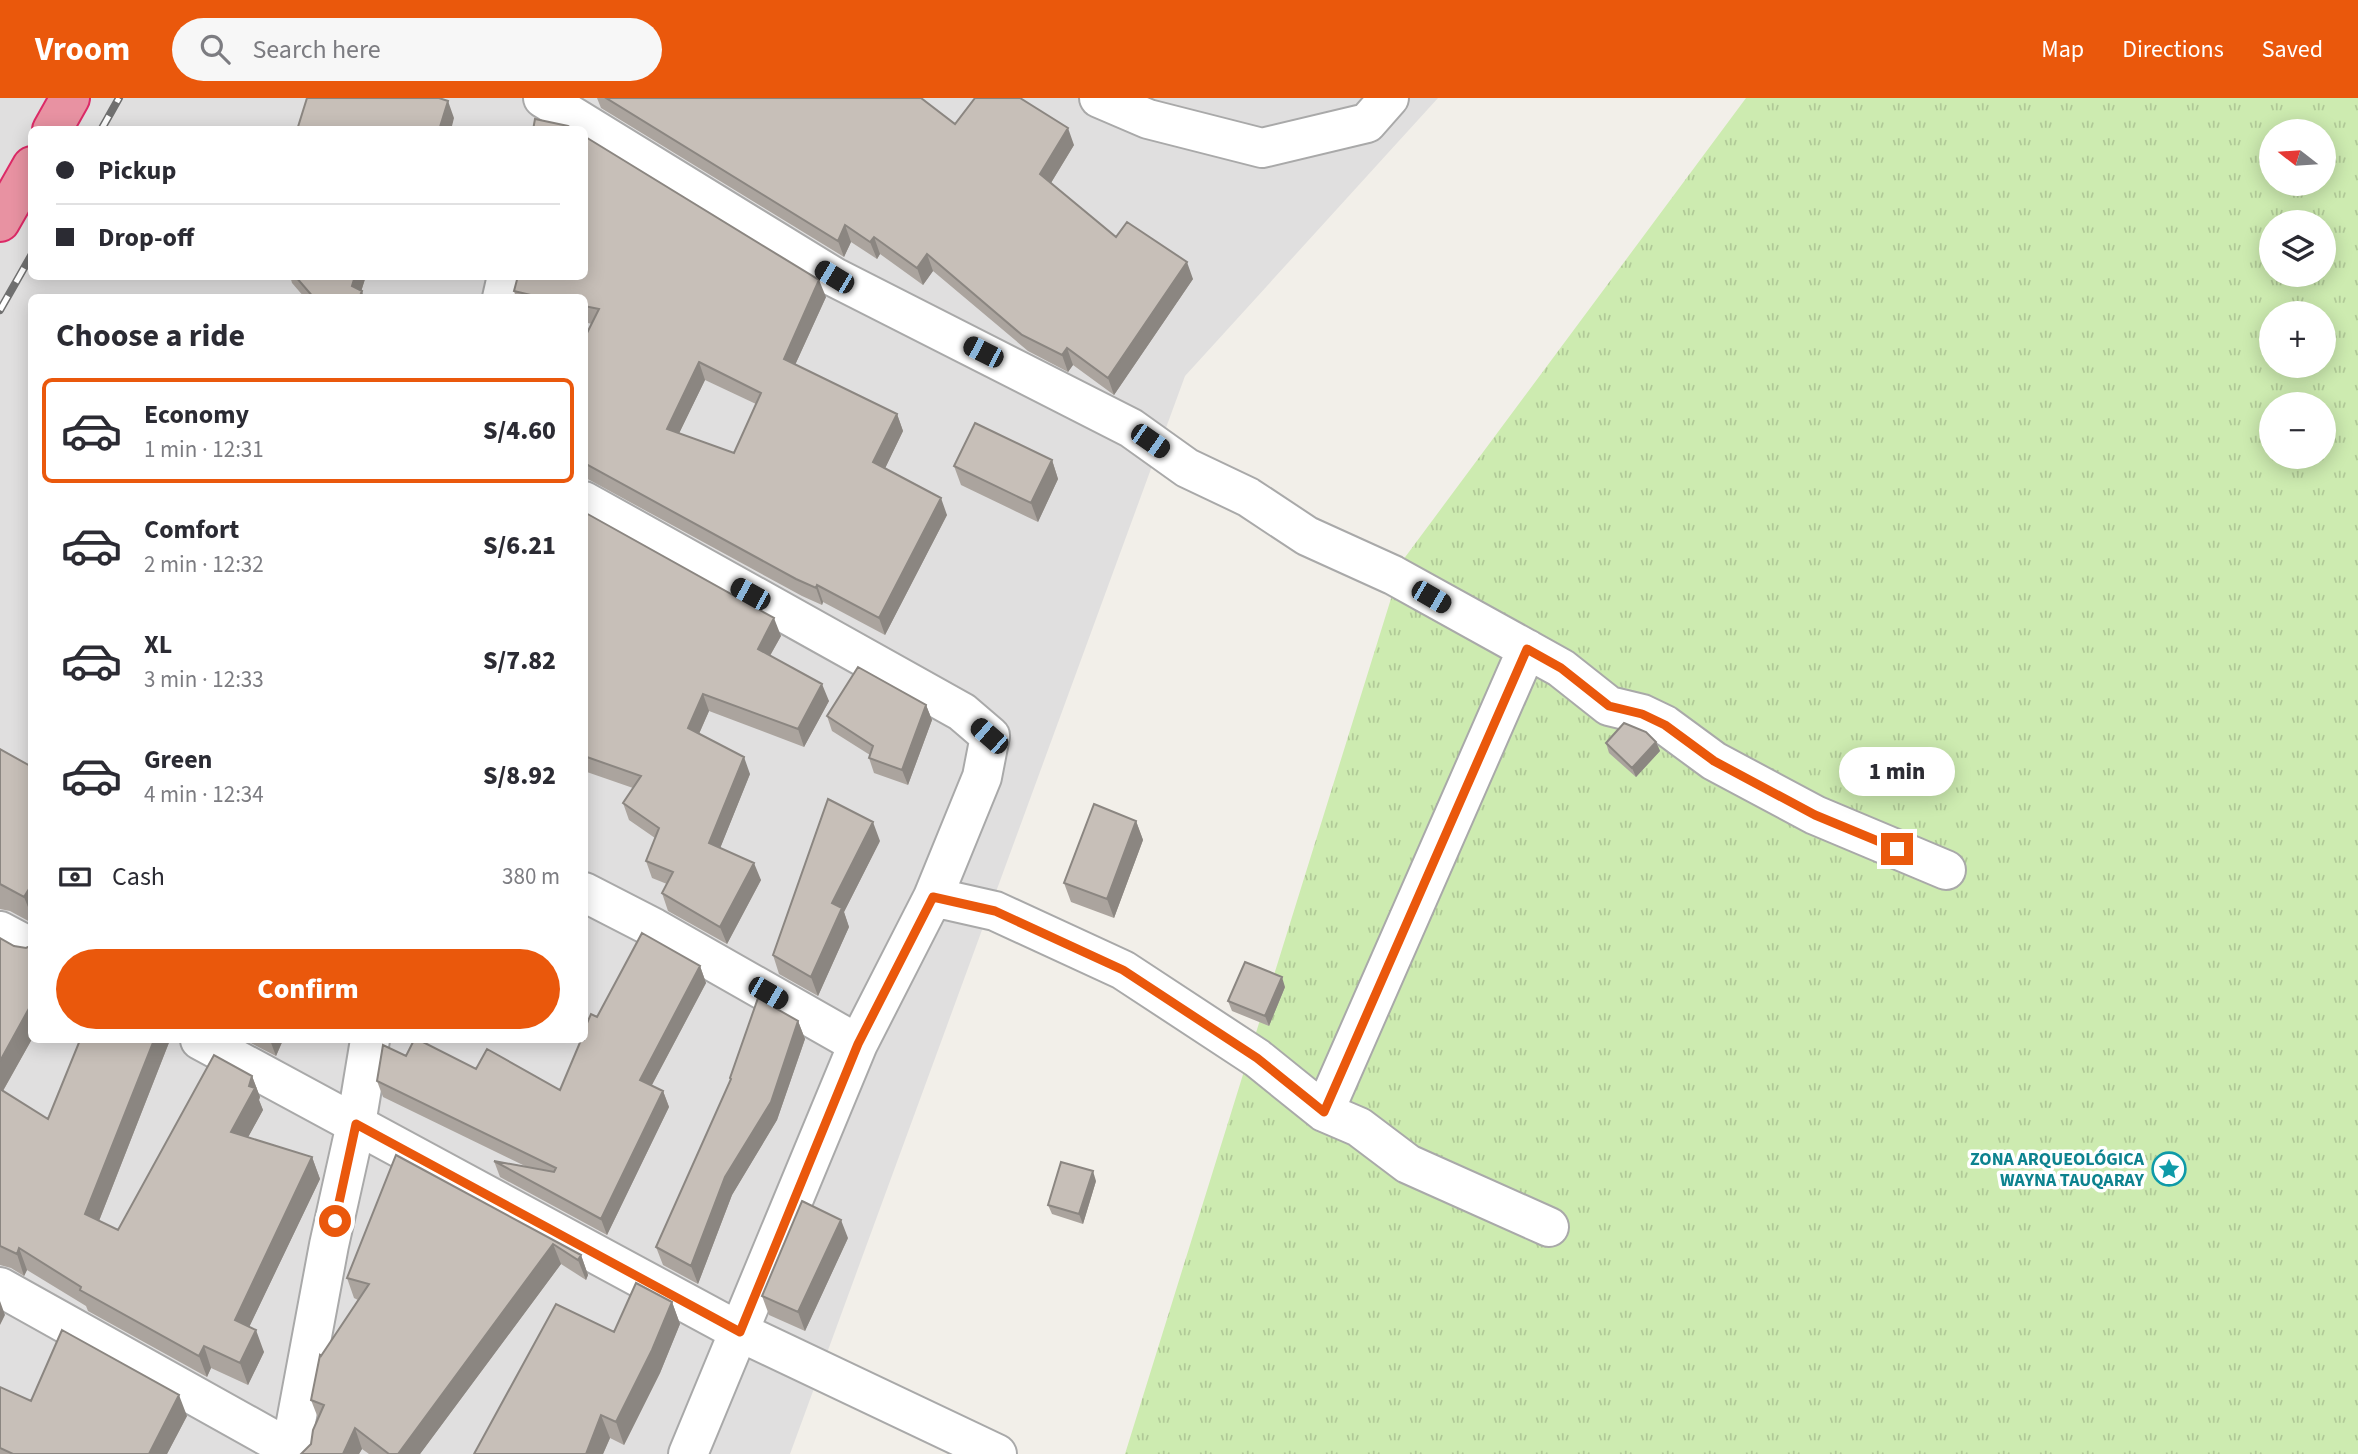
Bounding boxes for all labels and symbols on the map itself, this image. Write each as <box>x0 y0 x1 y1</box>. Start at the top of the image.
north arrow <box>2259 119 2336 196</box>
car <box>811 257 858 297</box>
car <box>960 333 1007 371</box>
car <box>1127 420 1174 462</box>
car <box>727 575 774 613</box>
car <box>1408 577 1455 617</box>
car <box>967 714 1012 758</box>
callout: 1 min <box>1839 748 1955 796</box>
route end <box>1881 833 1913 865</box>
car <box>745 973 792 1013</box>
place label: ZONA ARQUEOLÓGICA WAYNA TAUQARAY <box>1970 1147 2145 1193</box>
place icon: ZONA ARQUEOLÓGICA WAYNA TAUQARAY <box>2150 1150 2188 1188</box>
route start <box>319 1205 351 1237</box>

